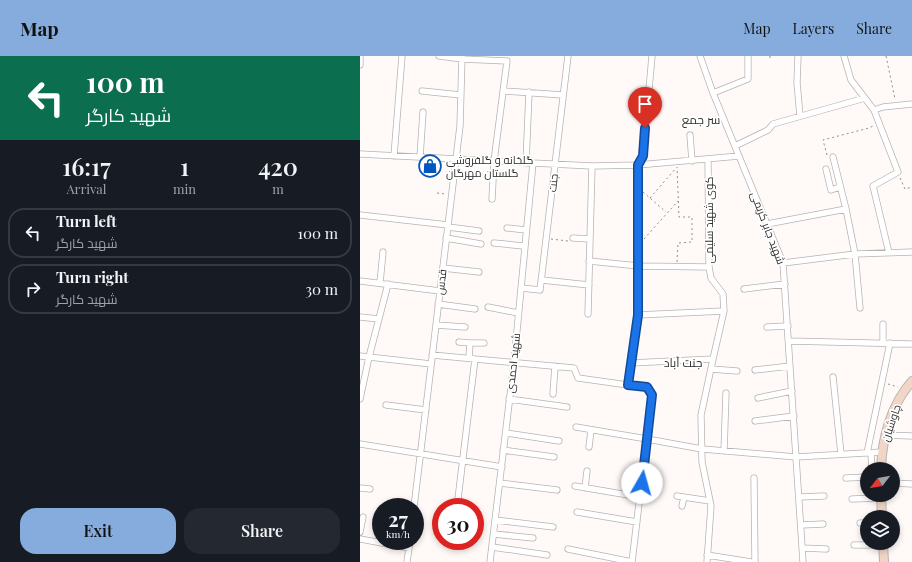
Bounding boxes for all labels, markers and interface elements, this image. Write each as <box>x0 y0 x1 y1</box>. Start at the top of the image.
text: Map <box>20 15 59 41</box>
text: Map <box>743 19 771 38</box>
text: Layers <box>793 19 834 38</box>
text: Share <box>856 19 892 38</box>
text: 100 m <box>86 63 165 100</box>
icon: left <box>20 72 72 124</box>
pin <box>628 87 662 128</box>
icon: arrive <box>634 93 656 115</box>
text: شهید کارگر <box>86 103 171 127</box>
district label: سر جمع <box>682 111 720 128</box>
text: 16:17 <box>62 150 111 182</box>
text: 1 <box>180 150 189 182</box>
text: 420 <box>258 150 298 182</box>
place label: گلخانه و گلفروشی گلستان مهرگان <box>446 152 533 180</box>
shop icon: گلخانه و گلفروشی گلستان مهرگان <box>417 153 443 179</box>
street label: جنت <box>544 173 561 193</box>
street label: کوی شهید سلیمی <box>701 176 716 263</box>
text: Arrival <box>66 180 106 197</box>
text: min <box>173 180 196 197</box>
text: m <box>272 180 284 197</box>
street label: شهید جابر کریمی <box>748 189 789 266</box>
text: Turn left <box>56 211 117 231</box>
icon: left <box>22 222 44 244</box>
text: 100 m <box>297 223 338 243</box>
text: شهید کارگر <box>56 234 117 251</box>
text: Turn right <box>56 267 129 287</box>
street label: قدس <box>431 268 450 296</box>
icon: right <box>22 278 44 300</box>
text: 30 m <box>305 279 338 299</box>
text: شهید کارگر <box>56 290 117 307</box>
street label: شهید احمدی <box>502 332 523 394</box>
district label: جنت آباد <box>664 354 702 370</box>
street label: چاوشیان <box>877 402 904 443</box>
position arrow <box>621 462 663 504</box>
north arrow <box>860 462 900 502</box>
map controls <box>860 462 900 550</box>
speed limit sign: 30 <box>432 498 484 550</box>
text: 27 <box>388 505 408 532</box>
button: Exit <box>20 508 176 554</box>
button: Share <box>184 508 340 554</box>
button: layers <box>860 510 900 550</box>
text: km/h <box>386 527 410 541</box>

